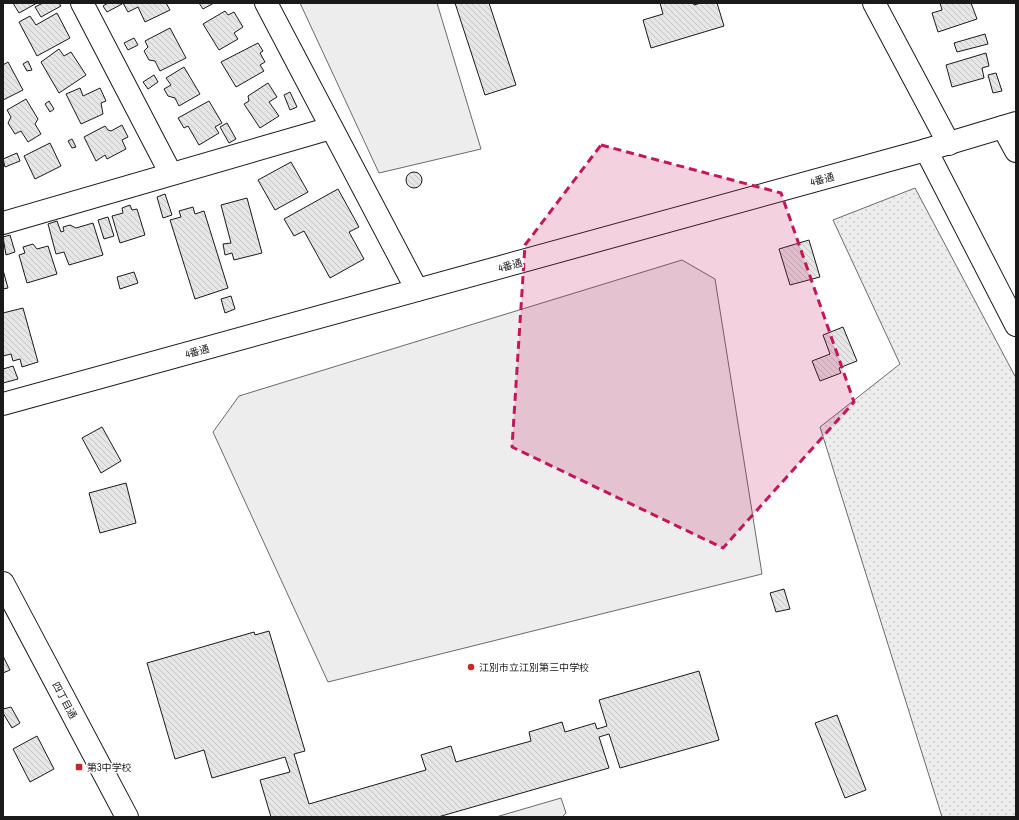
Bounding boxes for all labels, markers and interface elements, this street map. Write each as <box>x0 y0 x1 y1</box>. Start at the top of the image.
street label: 4番通 <box>809 170 836 189</box>
street label: 4番通 <box>497 256 524 275</box>
street label: 4番通 <box>184 342 211 361</box>
place label: 江別市立江別第三中学校 <box>479 661 589 674</box>
marker: 江別市立江別第三中学校 <box>466 662 476 672</box>
street label: 四丁目通 <box>49 680 80 721</box>
place label: 第3中学校 <box>87 761 132 774</box>
marker: 第3中学校 <box>74 762 84 772</box>

